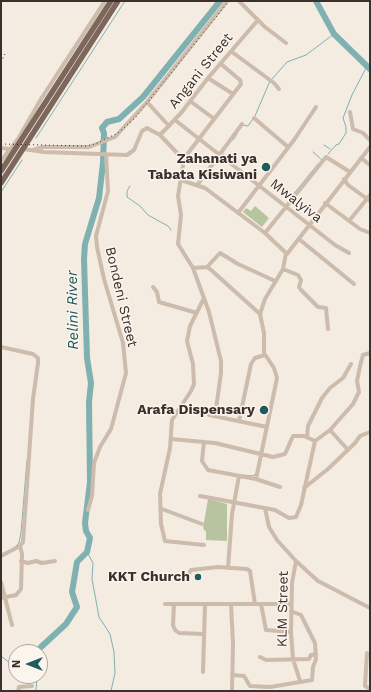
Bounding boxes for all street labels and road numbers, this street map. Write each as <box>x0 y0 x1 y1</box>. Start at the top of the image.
street label: Angani Street <box>165 30 237 112</box>
street label: Mwalyiva <box>267 176 325 226</box>
street label: Bondeni Street <box>101 245 141 349</box>
street label: KLM Street <box>274 571 292 647</box>

